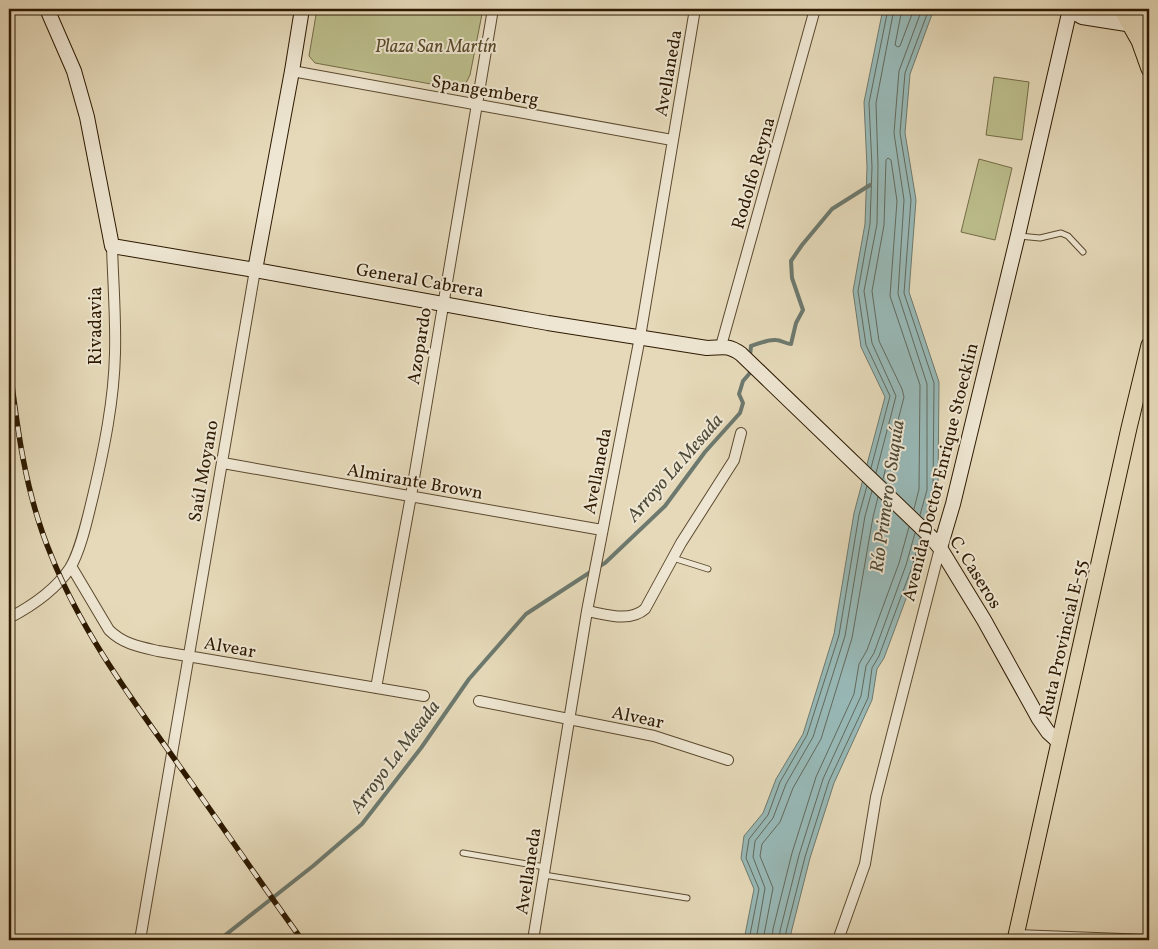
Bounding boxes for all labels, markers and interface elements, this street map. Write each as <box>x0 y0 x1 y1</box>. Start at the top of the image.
street label: Avellaneda <box>650 28 689 119</box>
park label: Plaza San Martín <box>375 35 497 60</box>
street label: Spangemberg <box>429 70 540 113</box>
street label: Rodolfo Reyna <box>727 114 782 232</box>
street label: General Cabrera <box>354 258 486 305</box>
street label: Rivadavia <box>84 287 109 365</box>
street label: Azopardo <box>402 306 439 387</box>
street label: Avenida Doctor Enrique Stoecklin <box>897 340 986 604</box>
water label: Arroyo La Mesada <box>621 409 730 529</box>
street label: Saúl Moyano <box>183 418 226 524</box>
water label: Río Primero o Suquía <box>864 418 912 574</box>
street label: Avellaneda <box>578 426 619 517</box>
street label: Almirante Brown <box>345 458 485 507</box>
street label: C. Caseros <box>943 532 1007 614</box>
street label: Ruta Provincial E-55 <box>1034 557 1095 720</box>
street label: Alvear <box>202 632 258 665</box>
water label: Arroyo La Mesada <box>344 695 447 820</box>
street label: Alvear <box>609 701 666 736</box>
street label: Avellaneda <box>510 826 549 916</box>

